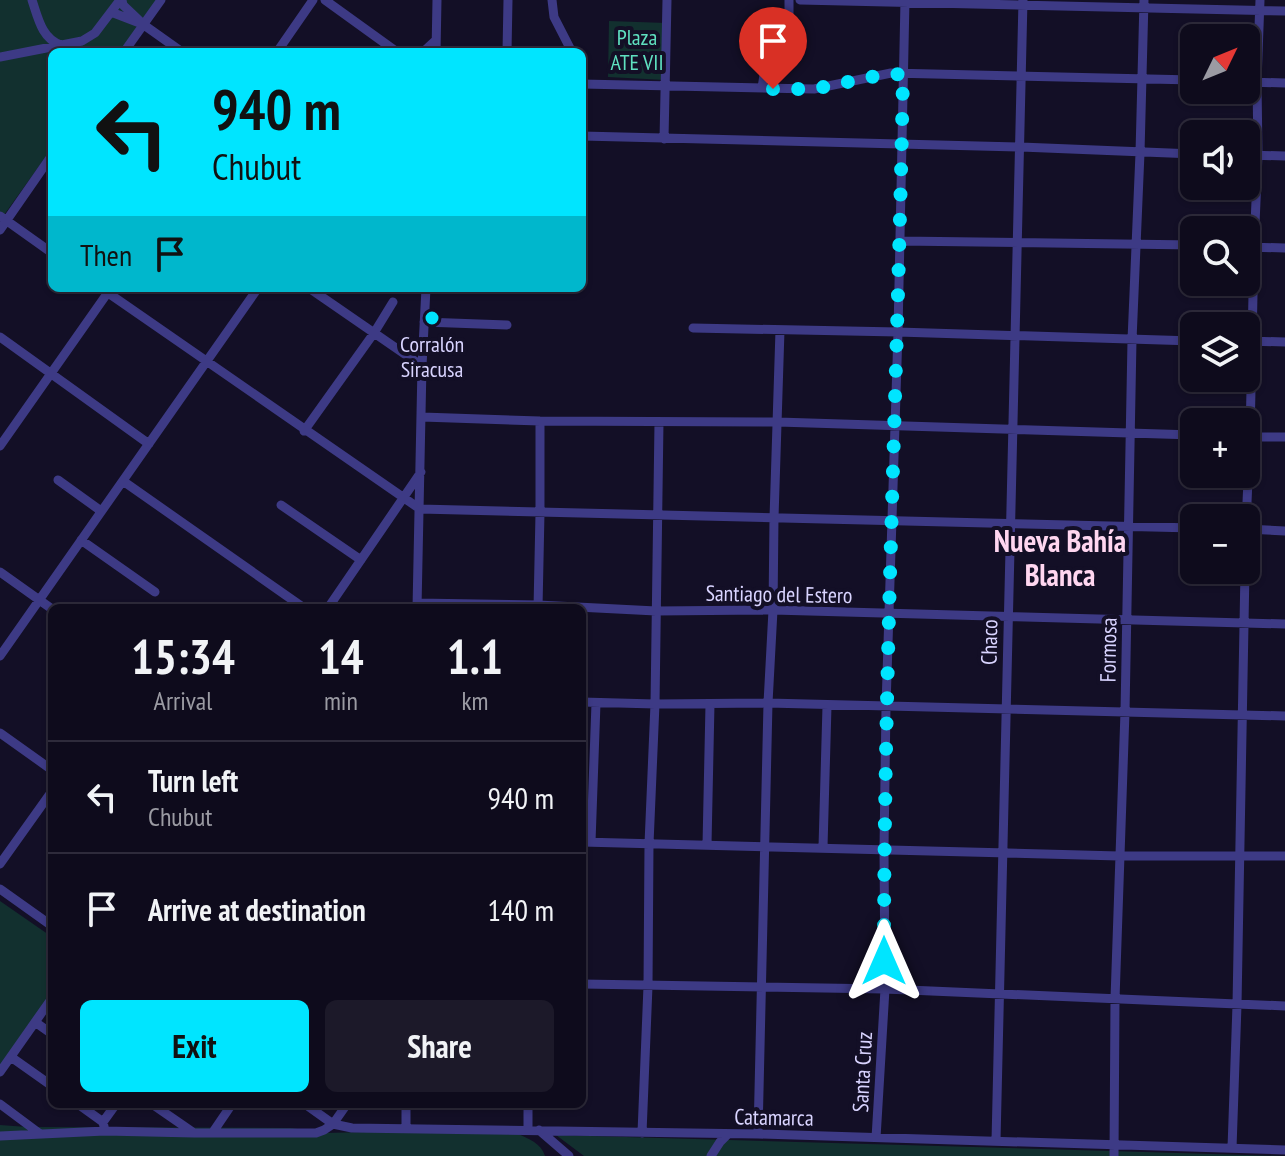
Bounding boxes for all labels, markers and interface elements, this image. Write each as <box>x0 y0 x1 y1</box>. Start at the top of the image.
pin <box>739 7 807 89</box>
icon: arrive <box>751 19 795 63</box>
park label: Plaza ATE VII <box>610 23 664 76</box>
north arrow <box>1180 24 1260 104</box>
map controls <box>1180 24 1260 584</box>
text: 940 m <box>212 73 341 145</box>
icon: left <box>80 80 184 184</box>
button: sound <box>1180 120 1260 200</box>
text: Chubut <box>212 143 301 190</box>
button: search <box>1180 216 1260 296</box>
icon: arrive <box>148 232 192 276</box>
text: Then <box>80 235 132 274</box>
marker: Corralón Siracusa <box>423 309 441 327</box>
button: layers <box>1180 312 1260 392</box>
place label: Corralón Siracusa <box>400 330 464 383</box>
button: + <box>1180 408 1260 488</box>
button: − <box>1180 504 1260 584</box>
district label: Nueva Bahía Blanca <box>994 521 1126 594</box>
street label: Santiago del Estero <box>705 579 853 609</box>
street label: Formosa <box>1093 617 1123 683</box>
street label: Chaco <box>975 619 1003 665</box>
text: 15:34 <box>131 625 235 687</box>
text: 14 <box>318 625 364 687</box>
text: 1.1 <box>447 625 503 687</box>
text: Arrival <box>154 684 212 717</box>
text: min <box>324 684 358 717</box>
text: km <box>461 684 488 717</box>
text: Turn left <box>148 761 238 800</box>
icon: left <box>80 775 124 819</box>
text: 940 m <box>488 778 554 817</box>
text: Chubut <box>148 800 212 833</box>
icon: arrive <box>80 887 124 931</box>
text: Arrive at destination <box>148 890 366 929</box>
text: 140 m <box>488 890 554 929</box>
position arrow <box>842 919 926 1003</box>
button: Exit <box>80 1000 309 1092</box>
button: Share <box>325 1000 554 1092</box>
street label: Santa Cruz <box>846 1031 878 1113</box>
street label: Catamarca <box>734 1102 814 1132</box>

